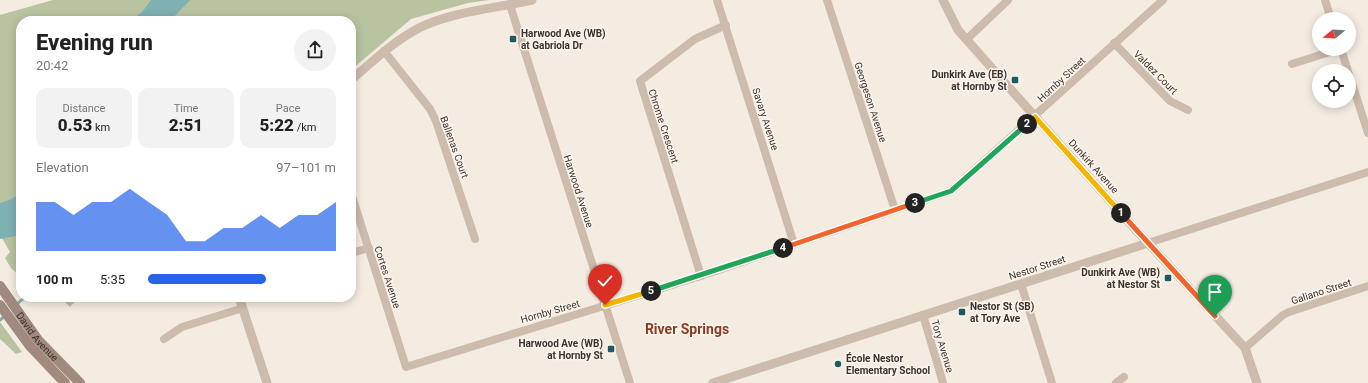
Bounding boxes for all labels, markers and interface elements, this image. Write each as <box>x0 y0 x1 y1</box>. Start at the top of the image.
north arrow <box>1312 12 1356 56</box>
map controls <box>1312 12 1356 108</box>
place label: Harwood Ave (WB) at Gabriola Dr <box>521 28 606 51</box>
button: share <box>294 29 336 71</box>
text: Evening run <box>36 30 153 55</box>
marker: Harwood Ave (WB) at Gabriola Dr <box>508 34 518 44</box>
street label: Valdez Court <box>1132 48 1180 96</box>
street label: Hornby Street <box>1035 55 1087 104</box>
text: 20:42 <box>36 58 68 73</box>
street label: Georgeson Avenue <box>852 61 889 144</box>
button: locate <box>1312 64 1356 108</box>
place label: Dunkirk Ave (EB) at Hornby St <box>931 69 1008 92</box>
marker: Dunkirk Ave (EB) at Hornby St <box>1010 75 1020 85</box>
street label: Savary Avenue <box>750 87 781 152</box>
street label: Chrome Crescent <box>646 88 681 165</box>
text: Distance <box>63 102 105 115</box>
text: Time <box>174 102 198 115</box>
text: Pace <box>276 102 300 115</box>
pin: 2 <box>1017 114 1037 134</box>
text: 0.53 <box>58 115 92 135</box>
text: 2:51 <box>169 115 203 135</box>
text: 5:22 <box>260 115 294 135</box>
street label: Ballenas Court <box>438 115 471 180</box>
text: 2 <box>1024 117 1030 130</box>
text: km <box>92 121 110 134</box>
text: /km <box>294 121 316 134</box>
street label: Dunkirk Avenue <box>1067 137 1121 196</box>
street label: Harwood Avenue <box>562 153 595 229</box>
text: Elevation <box>36 160 89 175</box>
text: 97–101 m <box>276 160 336 175</box>
pin: 3 <box>905 193 925 213</box>
text: 3 <box>912 196 918 209</box>
pin: 1 <box>1111 203 1131 223</box>
text: 1 <box>1118 206 1124 219</box>
pin: 4 <box>773 238 793 258</box>
text: 4 <box>780 241 786 254</box>
street label: Cortes Avenue <box>372 245 403 310</box>
street label: Nestor Street <box>1008 253 1067 282</box>
pin <box>588 264 622 305</box>
place label: Dunkirk Ave (WB) at Nestor St <box>1081 267 1161 290</box>
icon: check <box>594 270 616 292</box>
text: 100 m <box>36 272 73 287</box>
text: 5:35 <box>100 272 125 287</box>
marker: Dunkirk Ave (WB) at Nestor St <box>1163 273 1173 283</box>
pin <box>1198 275 1232 316</box>
street label: Galiano Street <box>1290 277 1353 306</box>
pin: 5 <box>641 281 661 301</box>
icon: arrive <box>1204 281 1226 303</box>
text: 5 <box>648 284 654 297</box>
street label: Hornby Street <box>519 298 581 325</box>
place label: Nestor St (SB) at Tory Ave <box>970 301 1034 324</box>
marker: Nestor St (SB) at Tory Ave <box>957 307 967 317</box>
street label: David Avenue <box>14 310 60 364</box>
street label: Tory Avenue <box>929 318 956 374</box>
district label: River Springs <box>645 321 729 337</box>
place label: Harwood Ave (WB) at Hornby St <box>518 338 604 361</box>
marker: Harwood Ave (WB) at Hornby St <box>606 344 616 354</box>
place label: École Nestor Elementary School <box>846 352 931 376</box>
marker: École Nestor Elementary School <box>833 359 843 369</box>

